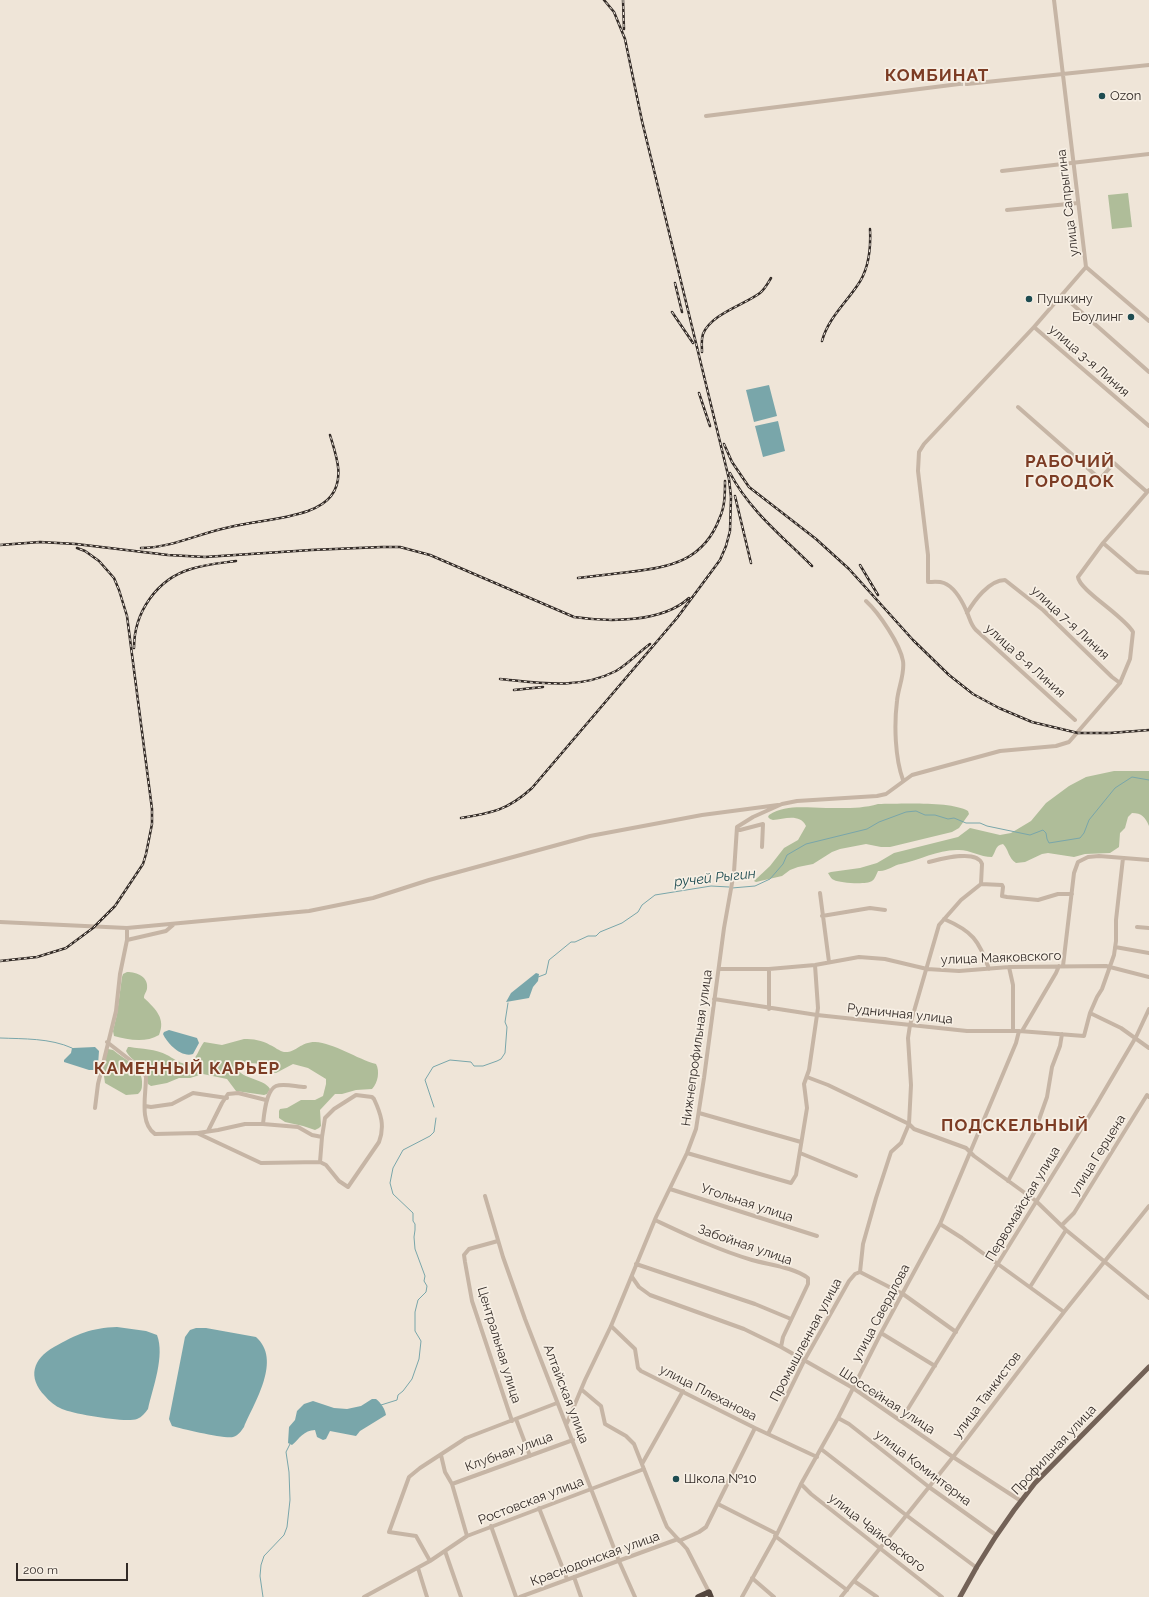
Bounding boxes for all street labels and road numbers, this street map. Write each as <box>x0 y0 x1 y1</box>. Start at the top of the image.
street label: улица Сапрыгина <box>1054 148 1082 258</box>
street label: улица 3-я Линия <box>1045 322 1133 400</box>
street label: улица 7-я Линия <box>1028 583 1112 663</box>
street label: улица 8-я Линия <box>982 621 1068 701</box>
street label: улица Маяковского <box>940 948 1062 968</box>
street label: Нижнепрофильная улица <box>678 969 716 1127</box>
street label: Рудничная улица <box>846 1001 954 1027</box>
street label: улица Герцена <box>1067 1112 1129 1198</box>
street label: Первомайская улица <box>982 1144 1064 1264</box>
street label: Угольная улица <box>699 1181 795 1225</box>
street label: Забойная улица <box>696 1222 794 1268</box>
street label: улица Свердлова <box>849 1262 913 1364</box>
street label: Промышленная улица <box>767 1276 845 1404</box>
street label: Центральная улица <box>474 1285 524 1405</box>
street label: Алтайская улица <box>540 1342 592 1446</box>
street label: улица Танкистов <box>950 1349 1024 1441</box>
street label: улица Плеханова <box>657 1362 759 1424</box>
street label: Шоссейная улица <box>836 1364 938 1438</box>
street label: Профильная улица <box>1008 1402 1100 1498</box>
street label: улица Коминтерна <box>872 1427 974 1509</box>
street label: Клубная улица <box>463 1429 555 1475</box>
street label: Ростовская улица <box>476 1474 586 1528</box>
street label: улица Чайковского <box>825 1490 929 1576</box>
street label: Краснодонская улица <box>528 1528 662 1590</box>

